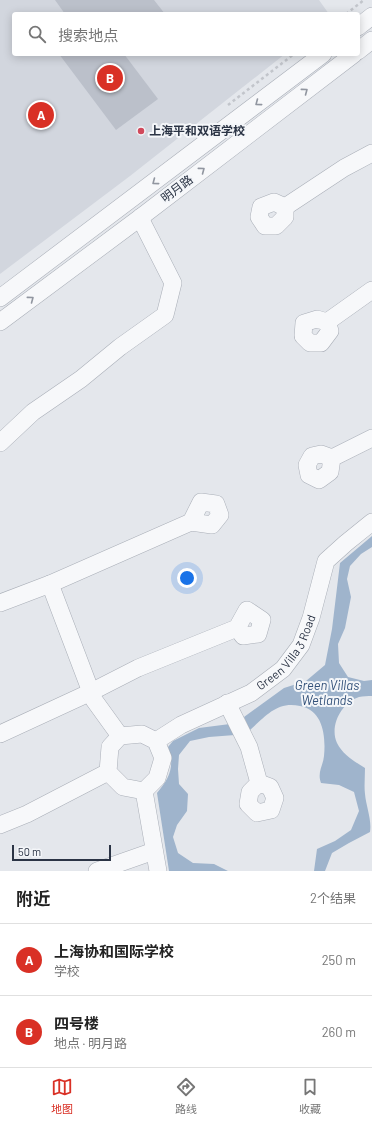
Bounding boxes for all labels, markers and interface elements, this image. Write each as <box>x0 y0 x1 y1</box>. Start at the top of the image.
search box <box>12 12 360 56</box>
icon: search <box>26 23 48 45</box>
text: 搜索地点 <box>58 26 118 44</box>
pin: B <box>97 63 123 93</box>
one-way arrow <box>301 89 308 96</box>
one-way arrow <box>256 98 263 105</box>
pin: A <box>28 100 54 130</box>
place label: 上海平和双语学校 <box>149 123 245 137</box>
marker: 上海平和双语学校 <box>136 126 146 136</box>
one-way arrow <box>198 167 205 175</box>
street label: 明月路 <box>158 172 195 205</box>
one-way arrow <box>152 177 159 184</box>
one-way arrow <box>27 297 34 304</box>
your location <box>177 568 197 588</box>
street label: Green Villa 3 Road <box>253 612 318 692</box>
water label: Green Villas Wetlands <box>295 677 359 708</box>
scale bar <box>12 843 111 862</box>
text: 50 m <box>18 845 41 858</box>
text: 附近 <box>16 888 50 908</box>
text: 2个结果 <box>310 890 356 906</box>
text: 上海协和国际学校 <box>54 942 174 960</box>
text: A <box>25 952 33 968</box>
text: 250 m <box>322 952 356 968</box>
text: 学校 <box>54 963 80 979</box>
text: 四号楼 <box>54 1014 99 1032</box>
text: B <box>25 1024 33 1040</box>
text: 260 m <box>322 1024 356 1040</box>
text: 地点 · 明月路 <box>54 1035 127 1051</box>
tab: 地图 <box>51 1076 73 1116</box>
tab: 路线 <box>175 1076 197 1116</box>
tab: 收藏 <box>299 1076 321 1116</box>

